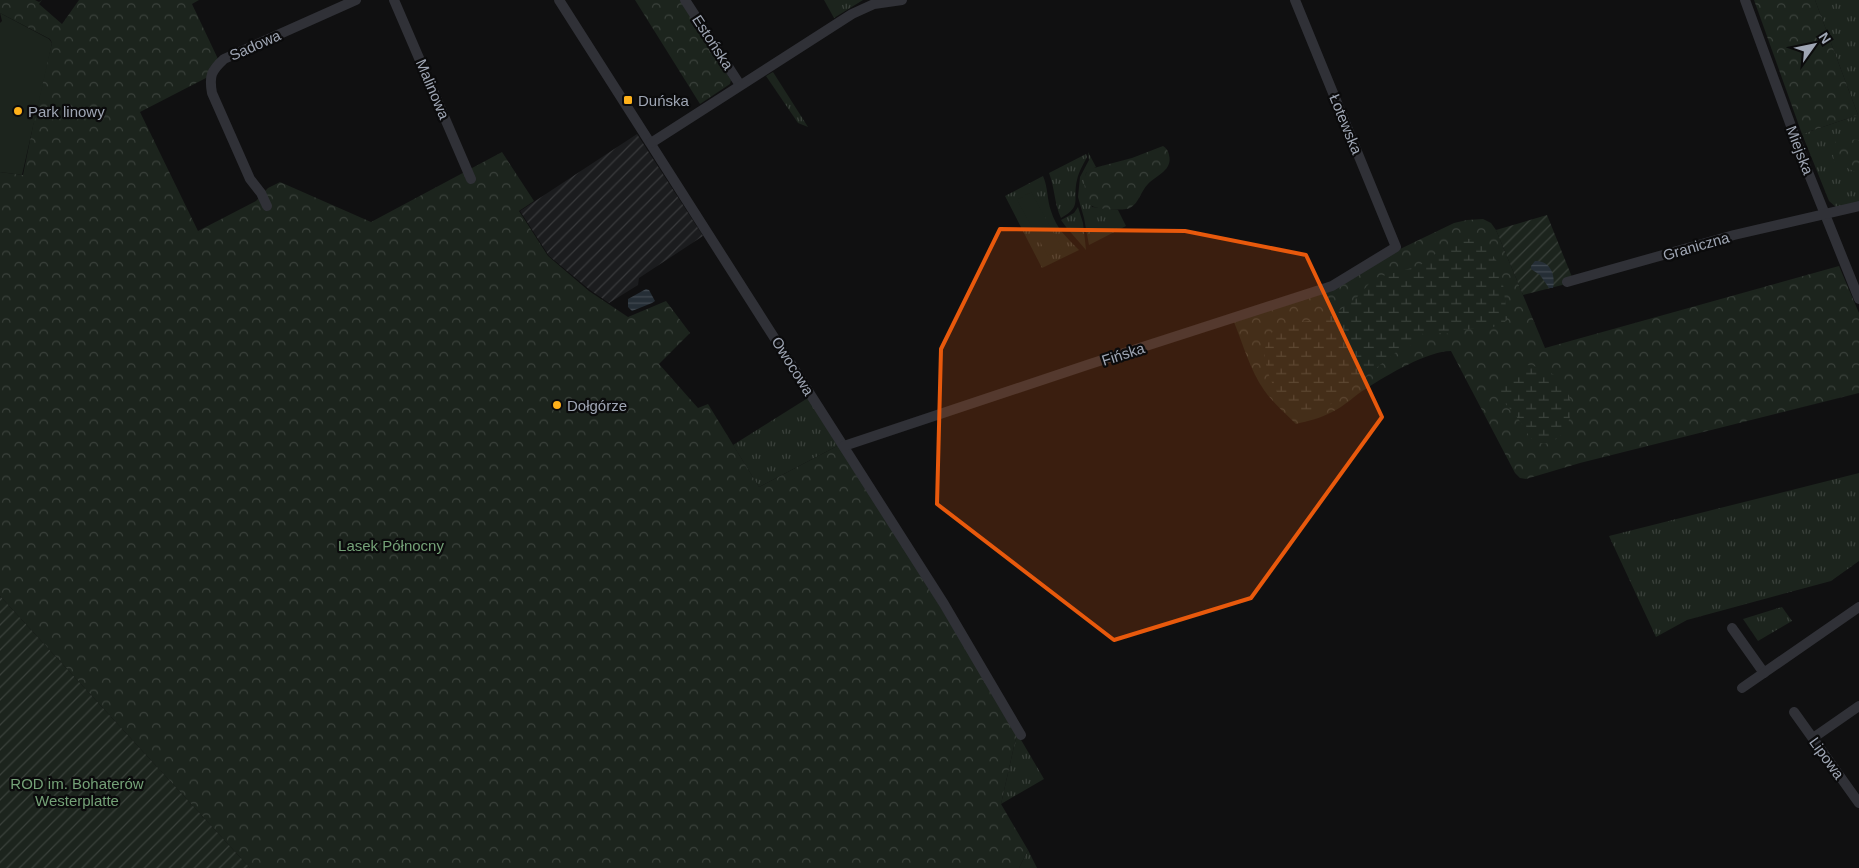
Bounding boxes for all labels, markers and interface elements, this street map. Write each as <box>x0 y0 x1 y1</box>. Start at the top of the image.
street label: Estońska <box>689 11 737 73</box>
north arrow <box>1789 20 1839 70</box>
street label: Sadowa <box>227 26 284 64</box>
text: N <box>1815 29 1834 47</box>
street label: Malinowa <box>413 57 453 122</box>
street label: Łotewska <box>1326 91 1366 157</box>
place label: Duńska <box>638 92 690 109</box>
marker: Duńska <box>622 94 634 106</box>
place label: Park linowy <box>28 103 105 120</box>
marker: Park linowy <box>12 105 24 117</box>
street label: Miejska <box>1783 123 1817 177</box>
street label: Graniczna <box>1661 228 1732 264</box>
street label: Owocowa <box>768 334 818 399</box>
street label: Fińska <box>1099 339 1147 369</box>
place label: Dołgórze <box>567 397 627 414</box>
marker: Dołgórze <box>551 399 563 411</box>
park label: Lasek Północny <box>338 537 444 554</box>
street label: Lipowa <box>1806 734 1848 783</box>
park label: ROD im. Bohaterów Westerplatte <box>10 775 144 809</box>

